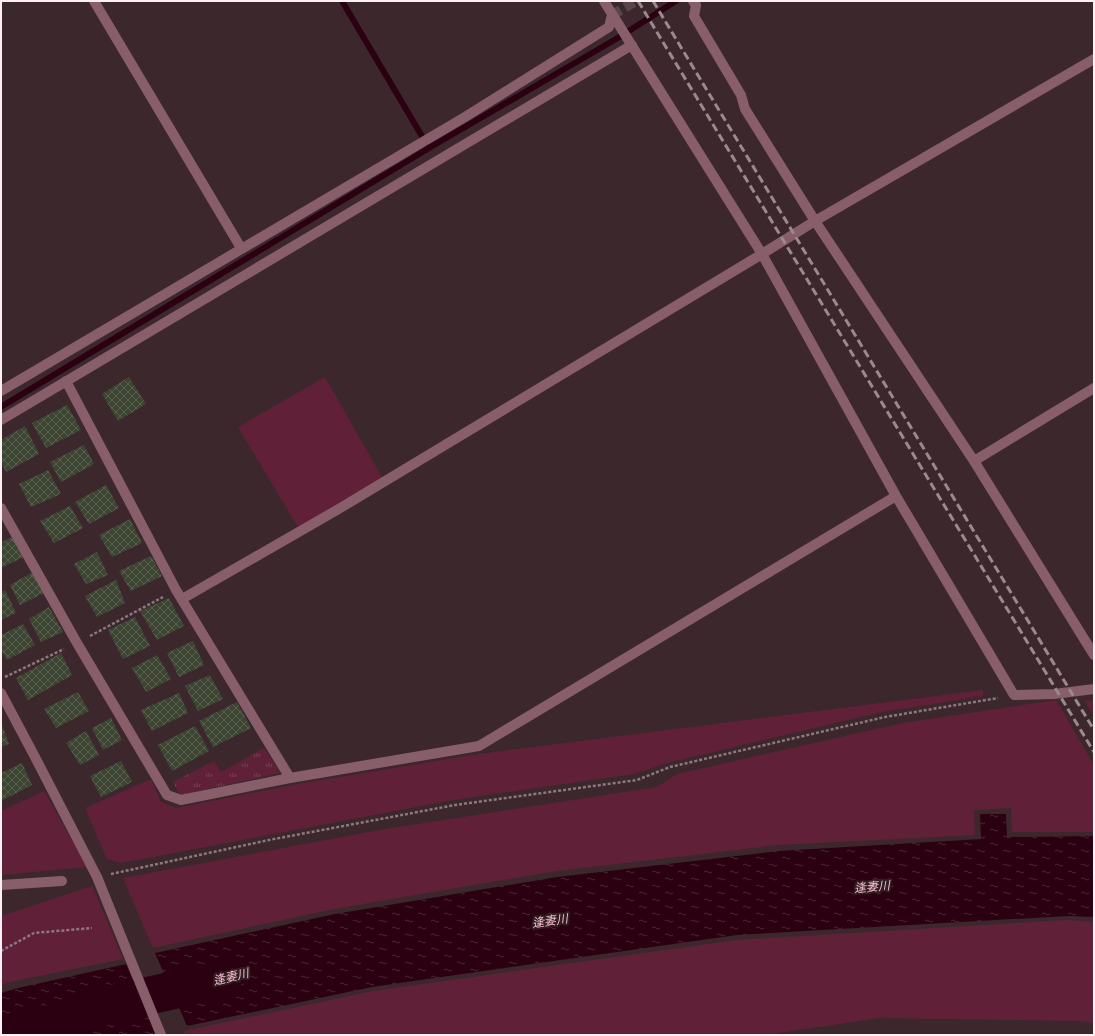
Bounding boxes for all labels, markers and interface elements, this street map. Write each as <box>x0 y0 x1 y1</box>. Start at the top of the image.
water label: 逢妻川 <box>853 877 893 896</box>
water label: 逢妻川 <box>531 910 571 930</box>
water label: 逢妻川 <box>212 965 252 988</box>

